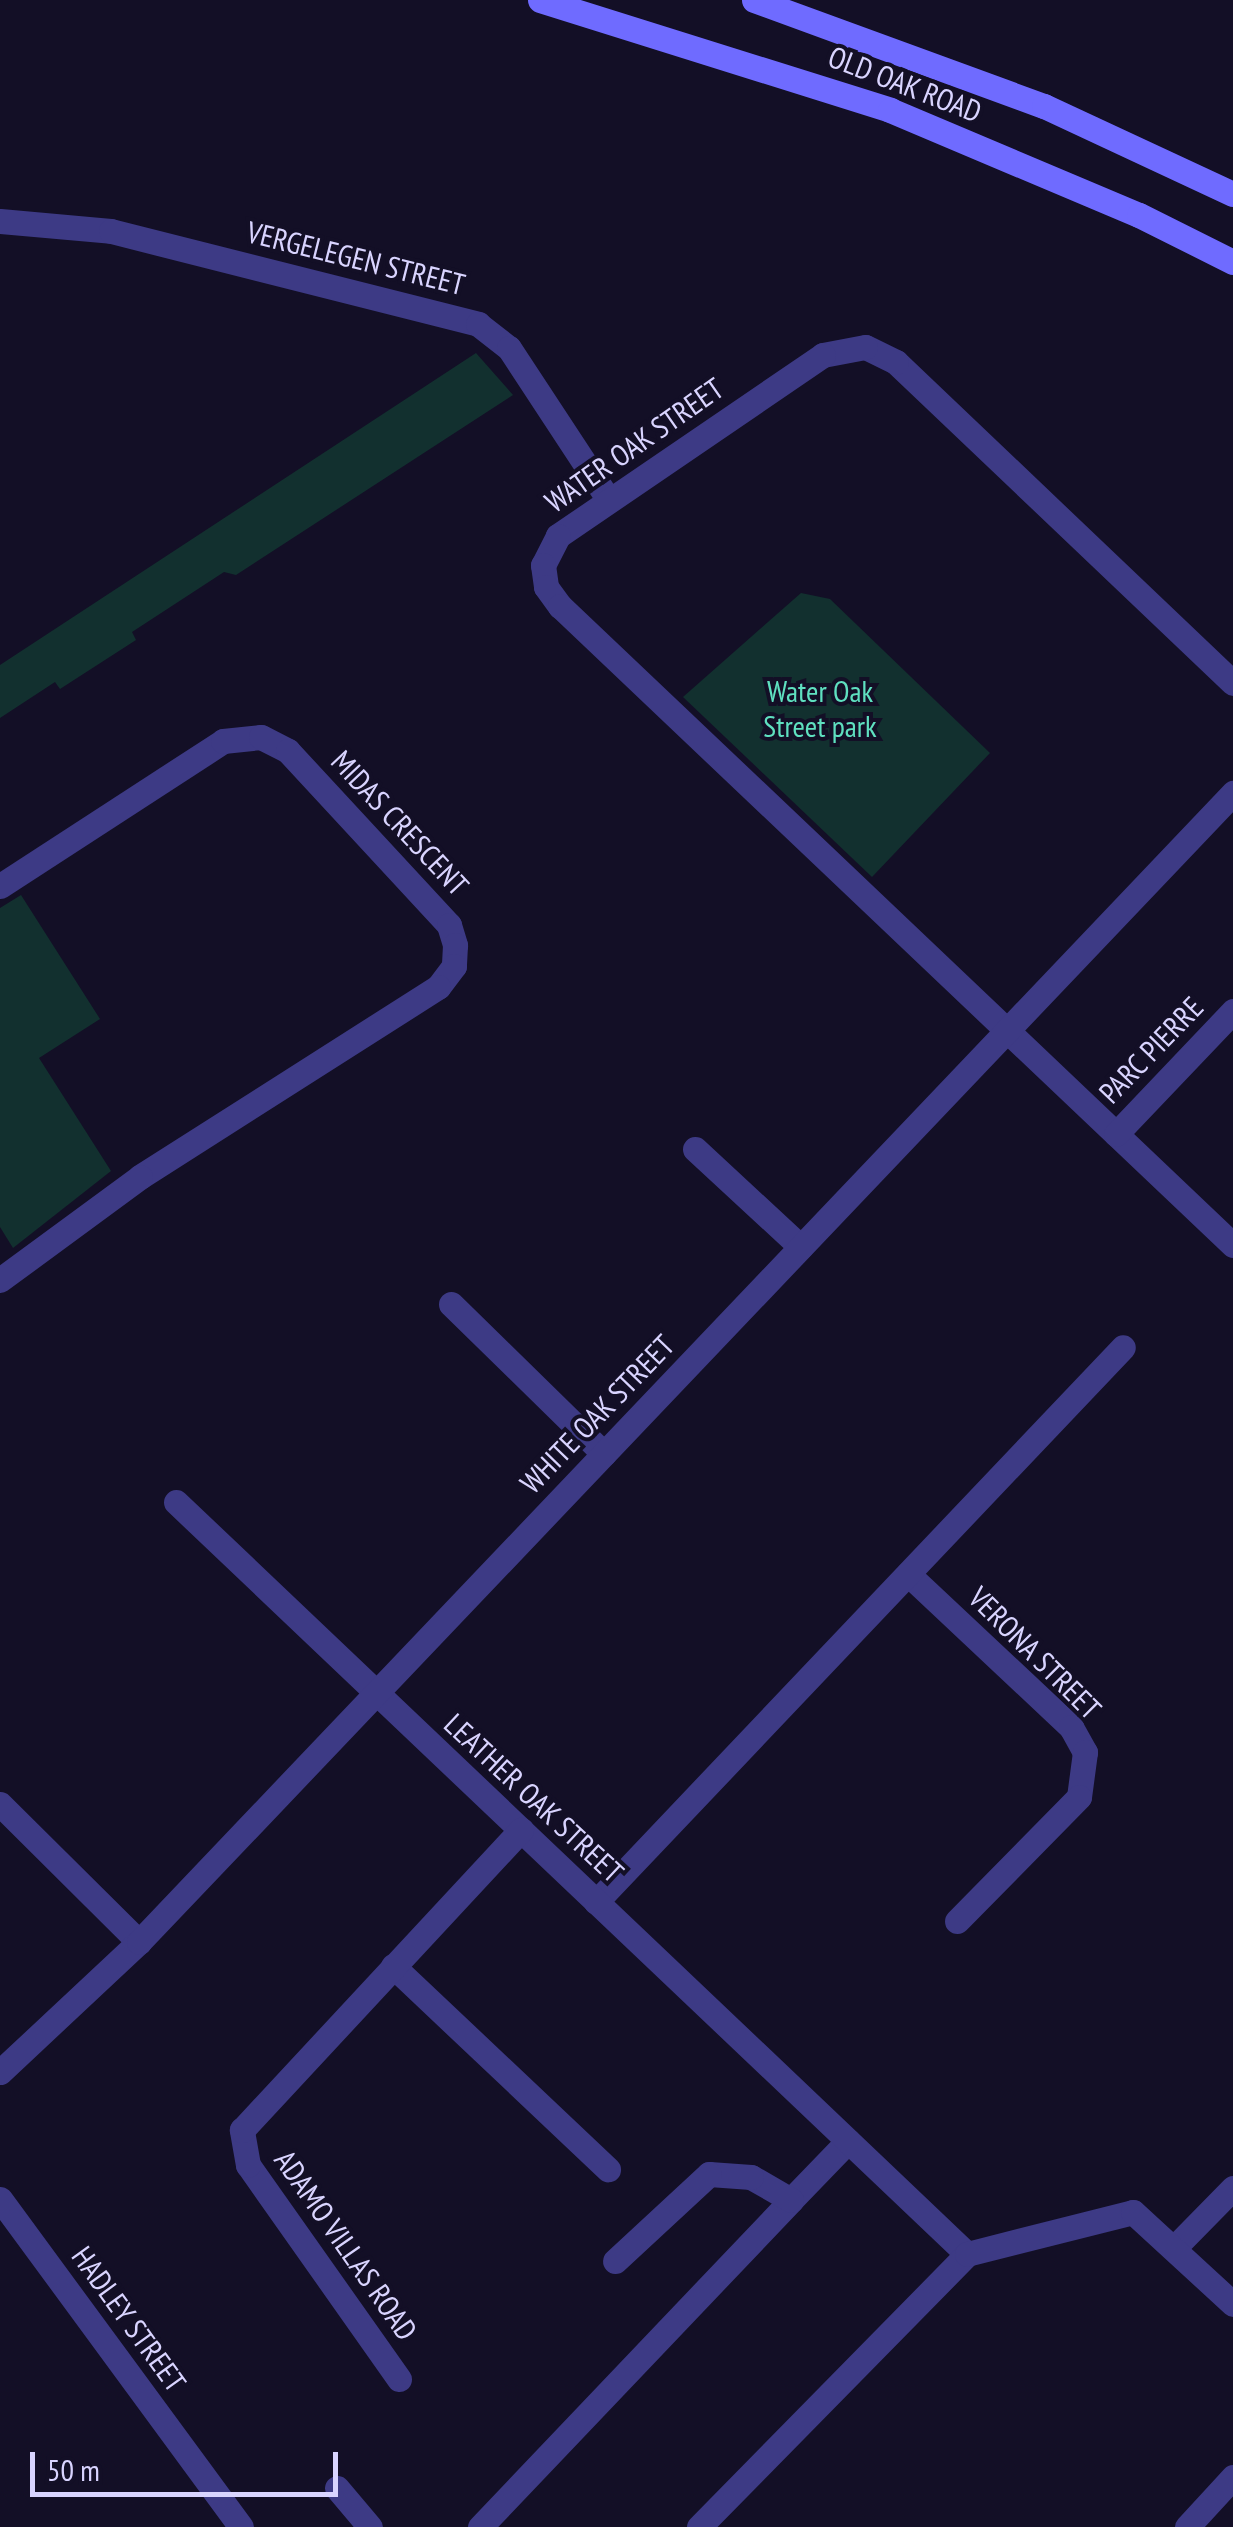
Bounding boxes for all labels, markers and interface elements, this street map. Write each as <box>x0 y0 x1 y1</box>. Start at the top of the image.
street label: OLD OAK ROAD <box>823 38 987 130</box>
street label: VERGELEGEN STREET <box>243 214 469 302</box>
street label: WATER OAK STREET <box>538 370 730 520</box>
park label: Water Oak Street park <box>763 673 877 744</box>
street label: MIDAS CRESCENT <box>324 743 476 903</box>
street label: PARC PIERRE <box>1091 989 1211 1111</box>
street label: WHITE OAK STREET <box>512 1327 682 1501</box>
street label: VERONA STREET <box>961 1579 1109 1727</box>
street label: LEATHER OAK STREET <box>437 1706 631 1890</box>
street label: ADAMO VILLAS ROAD <box>267 2143 425 2347</box>
street label: HADLEY STREET <box>64 2239 194 2399</box>
scale bar <box>35 2432 342 2494</box>
text: 50 m <box>47 2450 100 2489</box>

